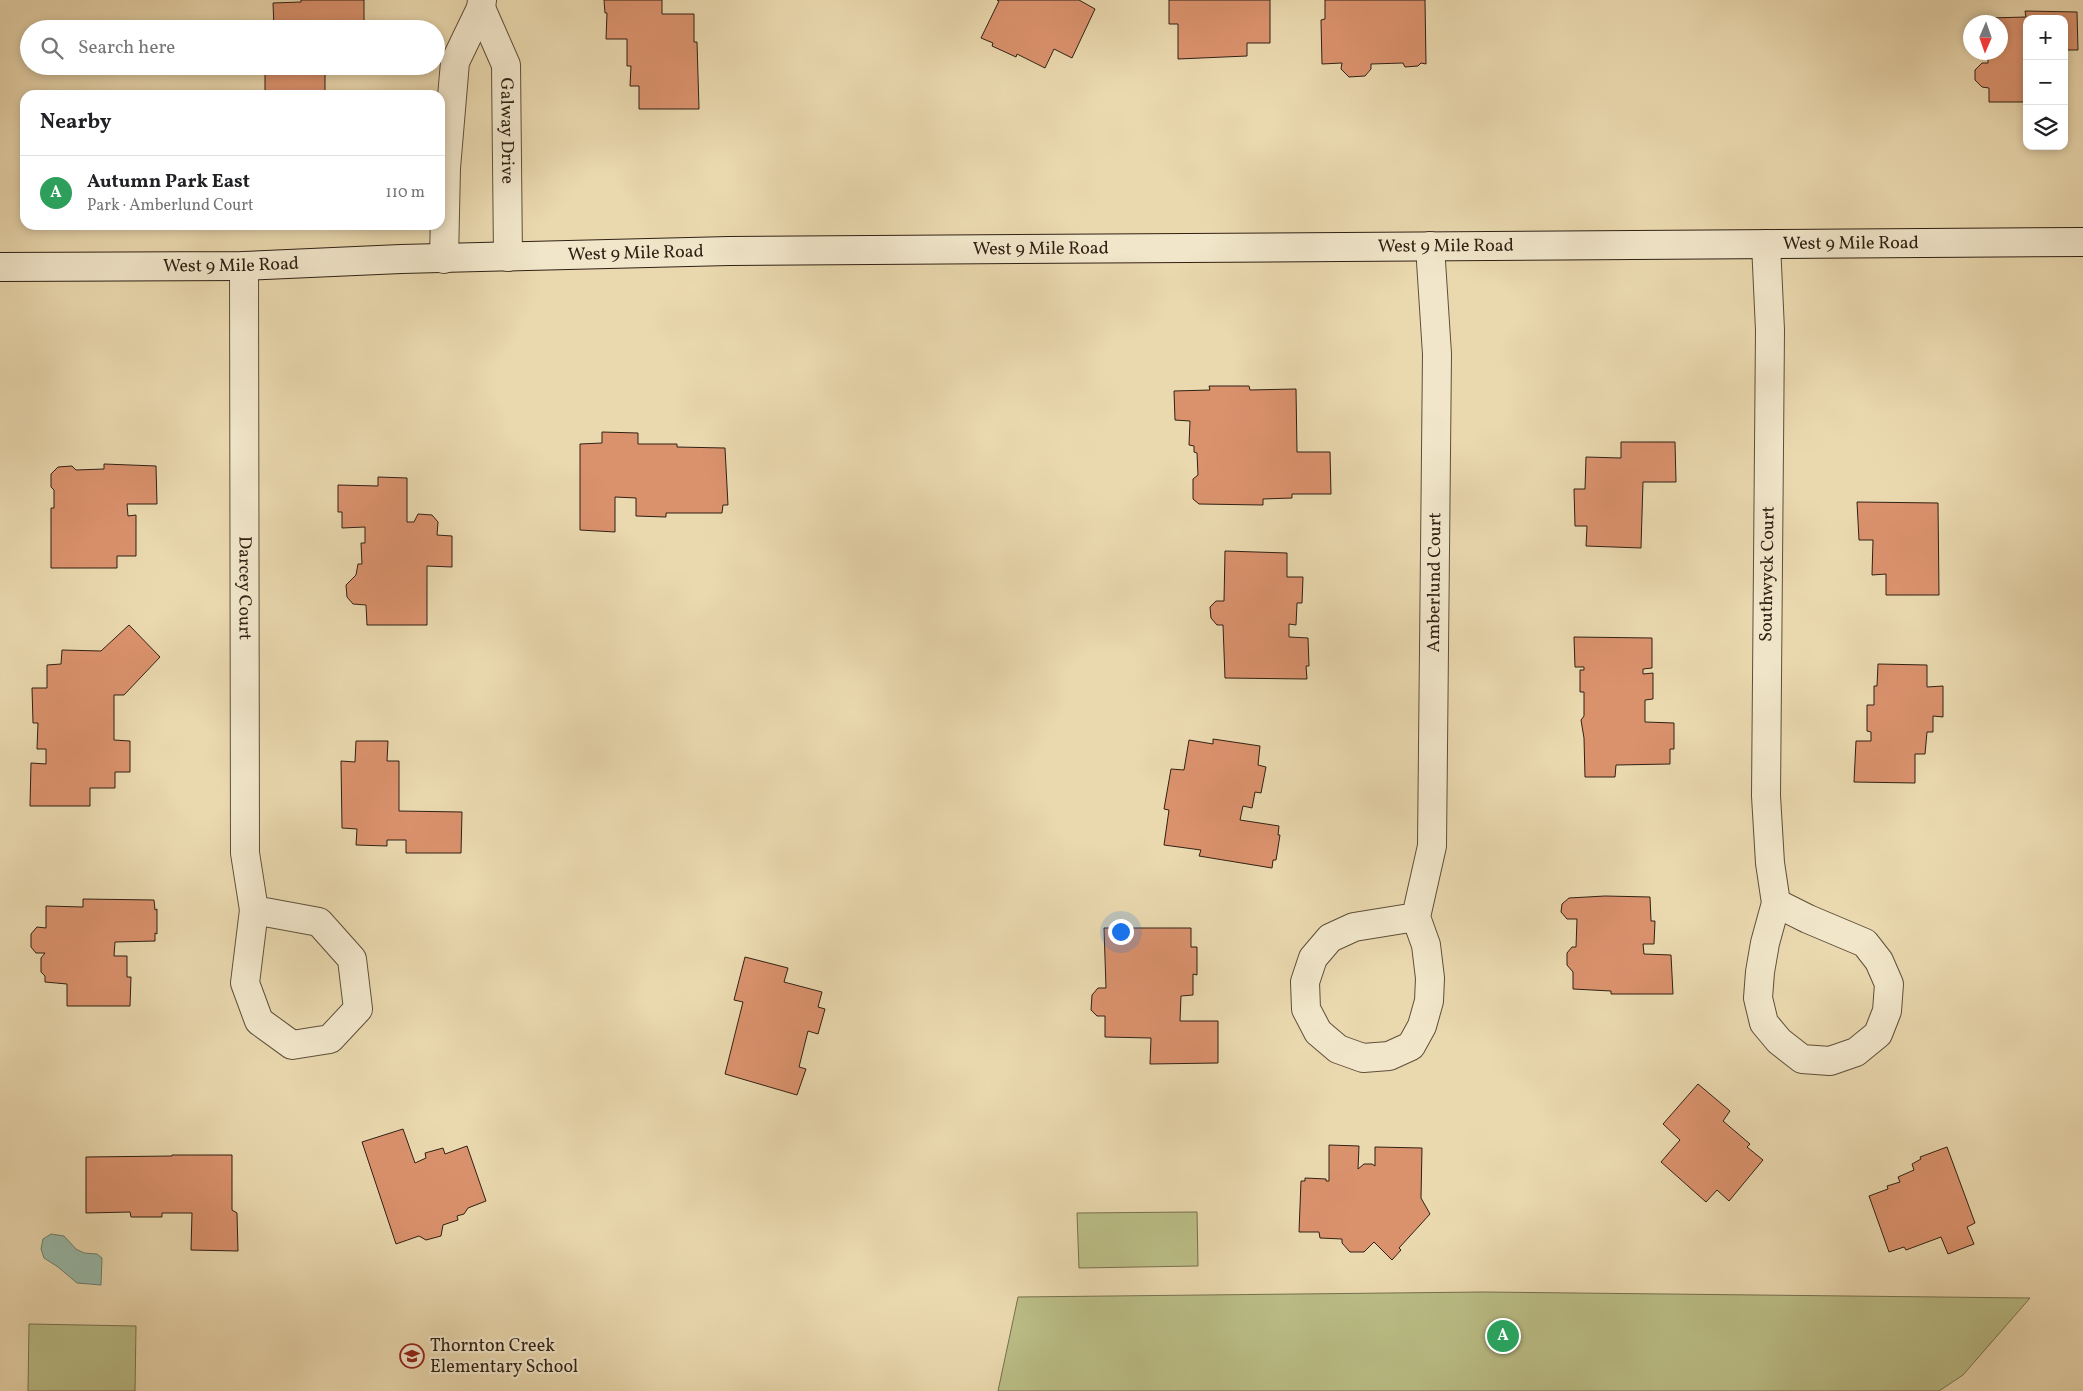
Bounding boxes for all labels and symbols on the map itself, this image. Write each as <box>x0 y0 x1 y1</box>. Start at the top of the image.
north arrow <box>1963 15 2008 60</box>
street label: Galway Drive <box>494 77 520 184</box>
street label: West 9 Mile Road <box>1783 231 1919 256</box>
street label: West 9 Mile Road <box>1378 233 1514 259</box>
street label: West 9 Mile Road <box>973 236 1109 262</box>
street label: West 9 Mile Road <box>567 239 704 267</box>
street label: West 9 Mile Road <box>163 251 300 279</box>
street label: Southwyck Court <box>1754 506 1782 642</box>
street label: Amberlund Court <box>1421 512 1448 652</box>
street label: Darcey Court <box>232 536 257 640</box>
your location <box>1108 919 1134 945</box>
pin: A <box>1487 1317 1519 1355</box>
place label: Thornton Creek Elementary School <box>430 1334 578 1380</box>
school or university icon: Thornton Creek Elementary School <box>399 1343 425 1369</box>

